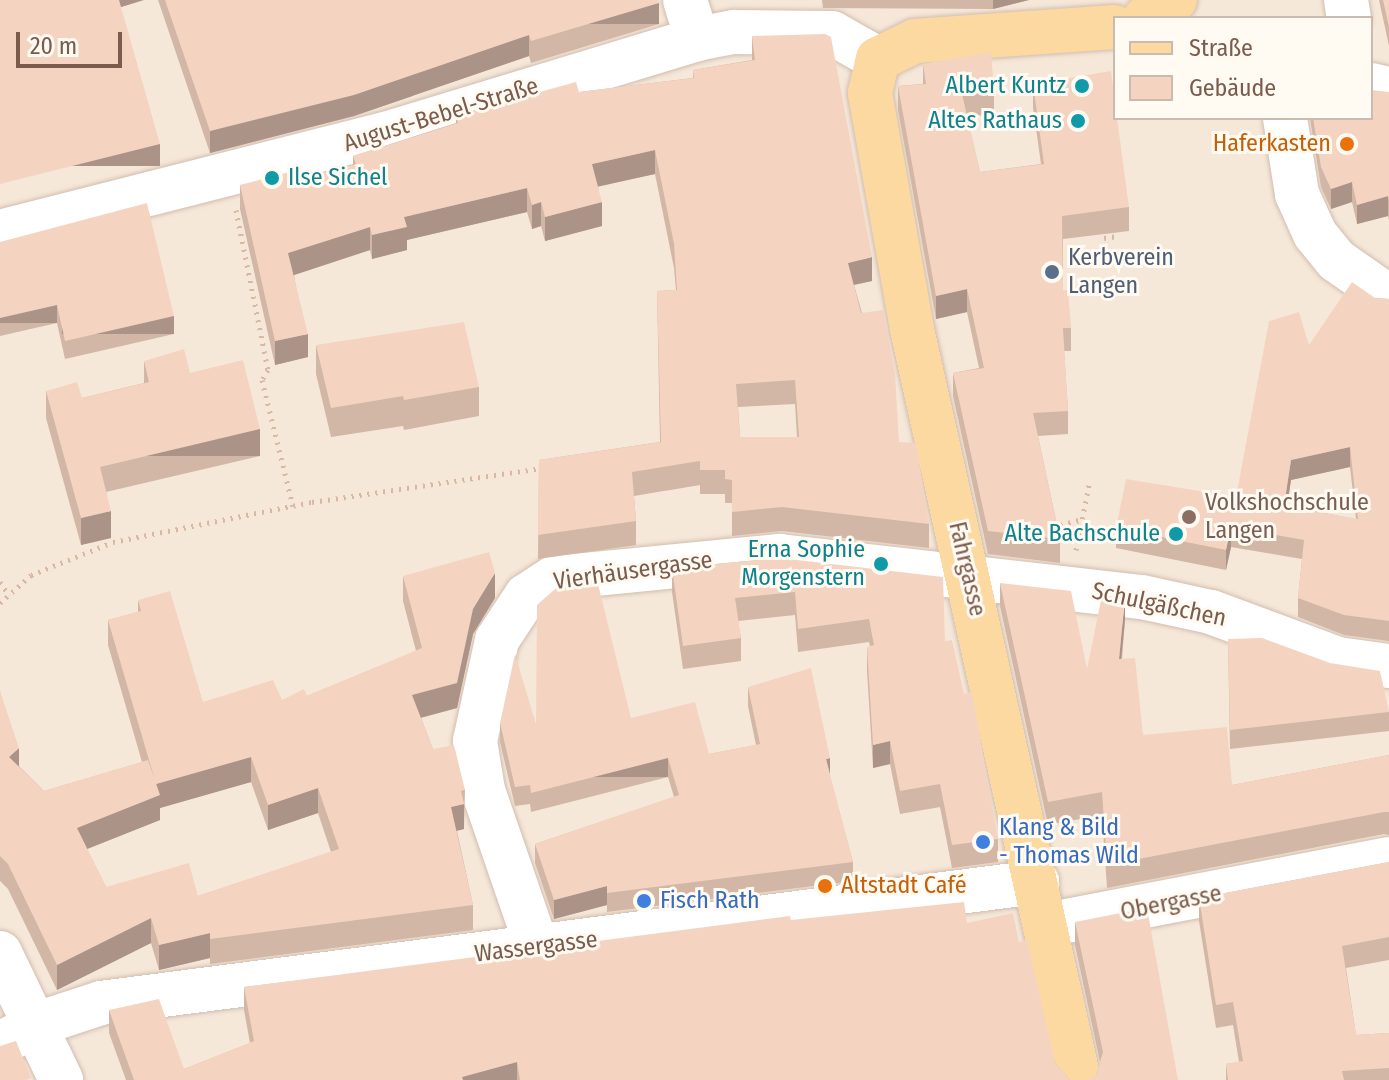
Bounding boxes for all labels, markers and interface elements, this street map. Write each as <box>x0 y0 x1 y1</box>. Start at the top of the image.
scale bar <box>20 16 126 66</box>
legend <box>1113 16 1373 120</box>
text: 20 m <box>30 32 77 60</box>
text: Straße <box>1189 34 1253 62</box>
street label: August-Bebel-Straße <box>340 72 542 158</box>
place label: Albert Kuntz <box>946 72 1066 100</box>
text: Gebäude <box>1189 74 1276 102</box>
marker: Albert Kuntz <box>1073 77 1091 95</box>
place label: Altes Rathaus <box>928 107 1062 135</box>
marker: Altes Rathaus <box>1069 112 1087 130</box>
place label: Haferkasten <box>1213 130 1331 158</box>
marker: Haferkasten <box>1338 135 1356 153</box>
place label: Ilse Sichel <box>288 164 387 192</box>
marker: Ilse Sichel <box>263 169 281 187</box>
place label: Kerbverein Langen <box>1068 244 1174 300</box>
marker: Kerbverein Langen <box>1043 263 1061 281</box>
place label: Volkshochschule Langen <box>1205 489 1369 545</box>
marker: Volkshochschule Langen <box>1180 508 1198 526</box>
street label: Fahrgasse <box>942 519 992 619</box>
place label: Alte Bachschule <box>1004 520 1160 548</box>
marker: Alte Bachschule <box>1167 525 1185 543</box>
place label: Erna Sophie Morgenstern <box>741 536 865 592</box>
street label: Vierhäusergasse <box>552 546 714 596</box>
marker: Erna Sophie Morgenstern <box>872 555 890 573</box>
street label: Schulgäßchen <box>1089 577 1229 633</box>
place label: Klang & Bild - Thomas Wild <box>999 814 1139 870</box>
marker: Klang & Bild - Thomas Wild <box>974 833 992 851</box>
place label: Altstadt Café <box>841 872 967 900</box>
marker: Altstadt Café <box>816 877 834 895</box>
street label: Obergasse <box>1118 879 1224 927</box>
place label: Fisch Rath <box>660 887 760 915</box>
marker: Fisch Rath <box>635 892 653 910</box>
street label: Wassergasse <box>473 925 599 969</box>

